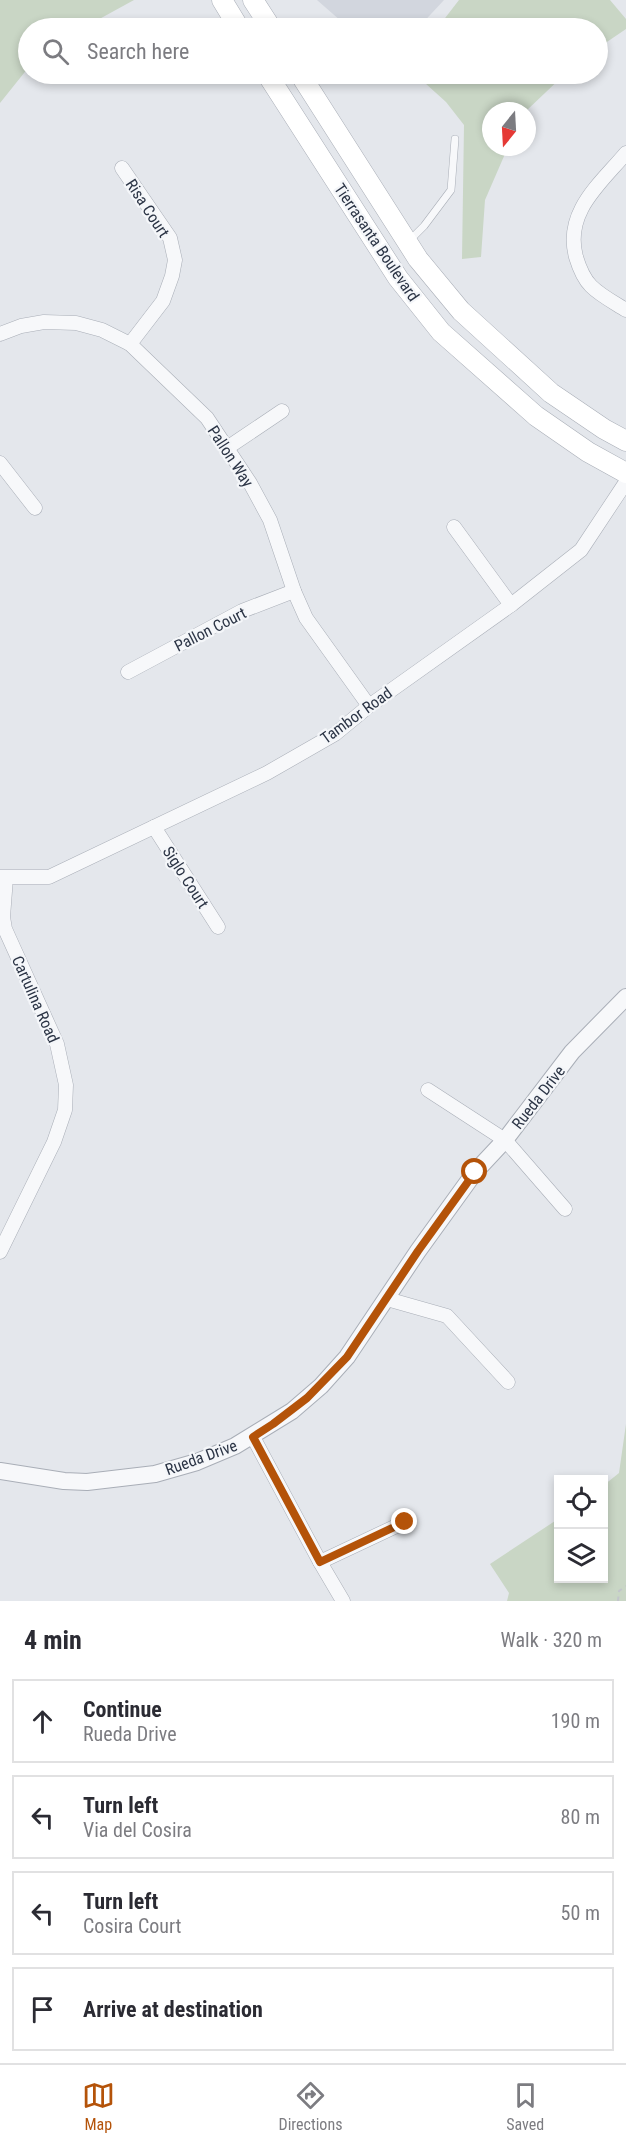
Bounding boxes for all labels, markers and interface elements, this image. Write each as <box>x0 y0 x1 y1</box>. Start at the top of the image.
search box <box>18 18 608 84</box>
icon: search <box>39 35 72 68</box>
text: Search here <box>87 39 189 64</box>
north arrow <box>482 102 536 156</box>
street label: Risa Court <box>122 176 174 241</box>
street label: Tierrasanta Boulevard <box>330 180 423 305</box>
street label: Pallon Way <box>204 422 258 491</box>
street label: Pallon Court <box>171 603 250 656</box>
street label: Tambor Road <box>317 683 396 748</box>
street label: Siglo Court <box>159 843 213 912</box>
street label: Cartulina Road <box>8 953 63 1046</box>
street label: Rueda Drive <box>508 1062 569 1133</box>
route start <box>461 1158 487 1184</box>
street label: Rueda Drive <box>163 1436 240 1479</box>
map controls <box>554 1475 608 1583</box>
button: locate <box>554 1475 608 1529</box>
route end <box>391 1508 417 1534</box>
button: layers <box>554 1529 608 1583</box>
text: 4 min <box>24 1625 82 1655</box>
text: Walk · 320 m <box>501 1628 602 1652</box>
text: Continue <box>83 1697 162 1722</box>
icon: ahead <box>26 1705 59 1738</box>
text: 190 m <box>551 1709 600 1733</box>
text: Rueda Drive <box>83 1722 177 1746</box>
text: Turn left <box>83 1793 158 1818</box>
icon: left <box>26 1801 59 1834</box>
text: 80 m <box>561 1805 600 1829</box>
text: Via del Cosira <box>83 1818 192 1842</box>
text: Turn left <box>83 1889 158 1914</box>
icon: left <box>26 1897 59 1930</box>
text: 50 m <box>561 1901 600 1925</box>
text: Cosira Court <box>83 1914 182 1938</box>
icon: arrive <box>26 1993 59 2026</box>
text: Arrive at destination <box>83 1997 263 2022</box>
tab: Map <box>82 2079 115 2134</box>
tab: Directions <box>279 2079 342 2134</box>
tab: Saved <box>506 2079 544 2134</box>

